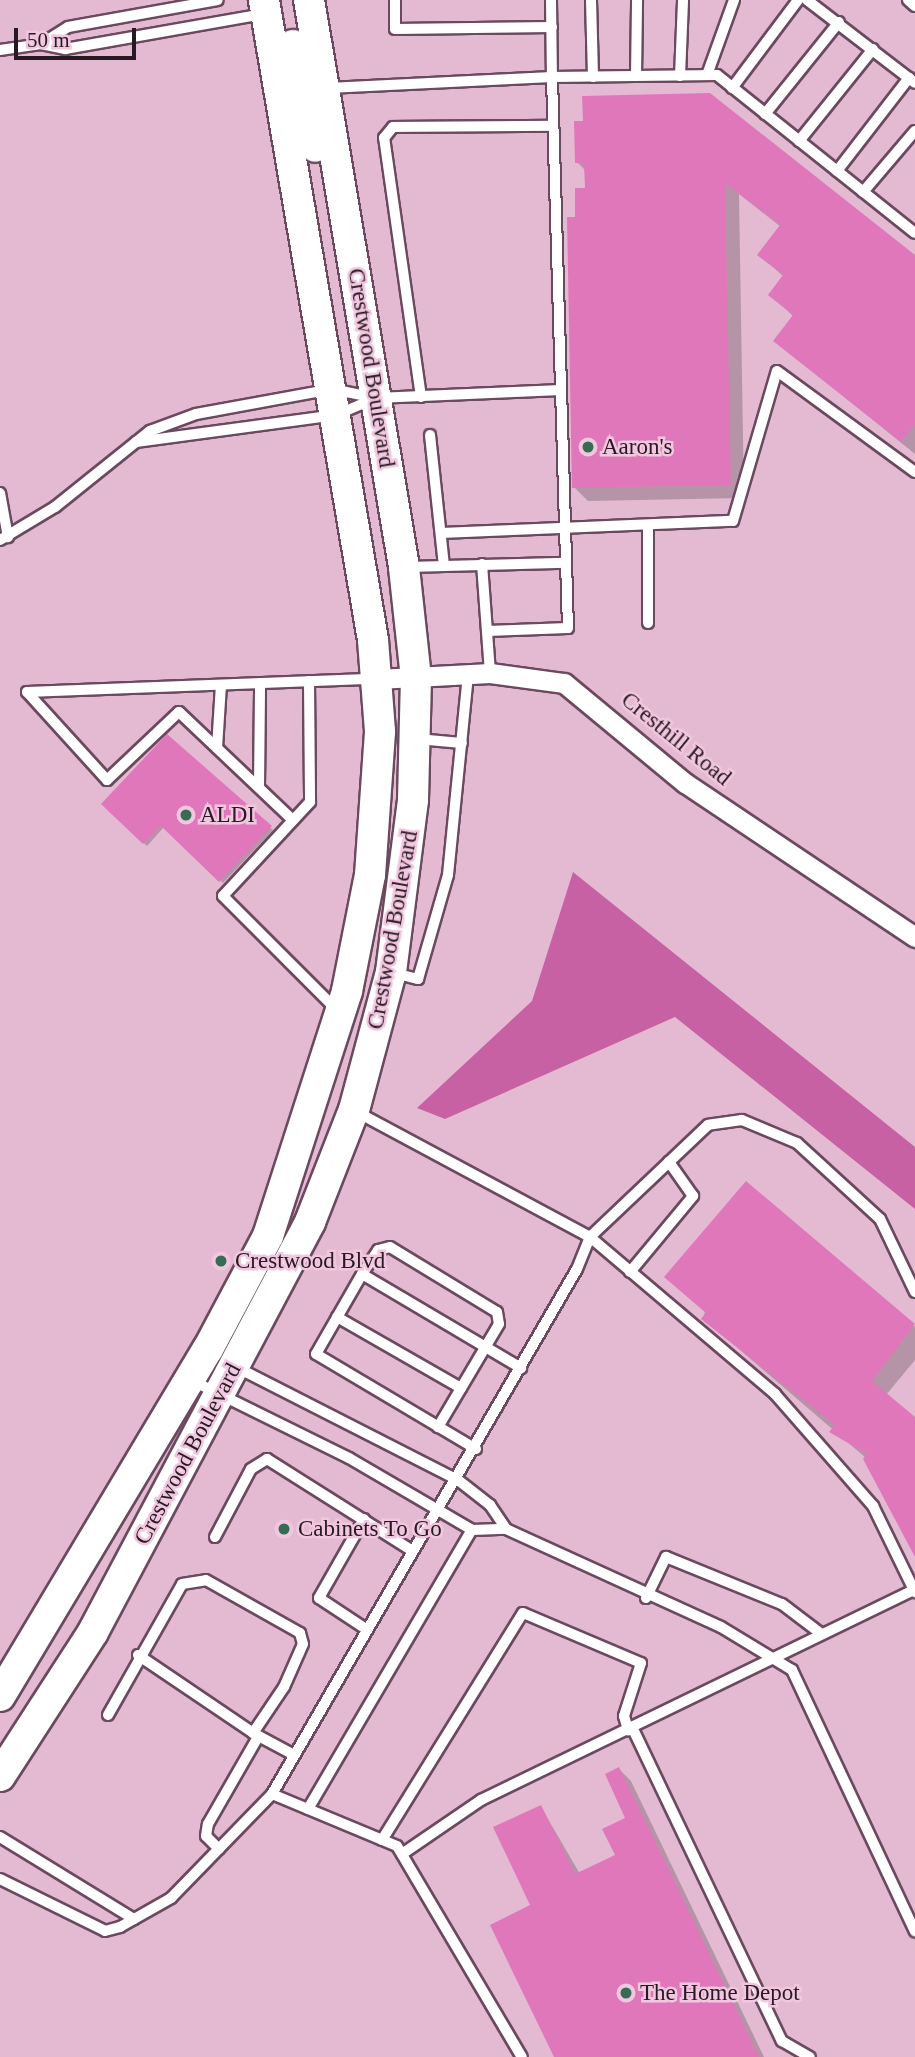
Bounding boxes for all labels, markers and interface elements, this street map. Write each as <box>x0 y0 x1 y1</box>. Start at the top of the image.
scale bar <box>18 14 140 58</box>
text: 50 m <box>27 28 70 52</box>
street label: Crestwood Boulevard <box>342 266 400 470</box>
place label: Aaron's <box>602 433 673 461</box>
marker: Aaron's <box>580 439 596 455</box>
street label: Cresthill Road <box>615 686 737 792</box>
place label: ALDI <box>200 801 255 829</box>
marker: ALDI <box>178 807 194 823</box>
street label: Crestwood Boulevard <box>362 829 424 1031</box>
place label: Crestwood Blvd <box>235 1247 385 1275</box>
marker: Crestwood Blvd <box>213 1253 229 1269</box>
street label: Crestwood Boulevard <box>129 1359 247 1549</box>
place label: Cabinets To Go <box>298 1515 442 1543</box>
marker: Cabinets To Go <box>276 1521 292 1537</box>
place label: The Home Depot <box>640 1979 800 2007</box>
marker: The Home Depot <box>618 1985 634 2001</box>

